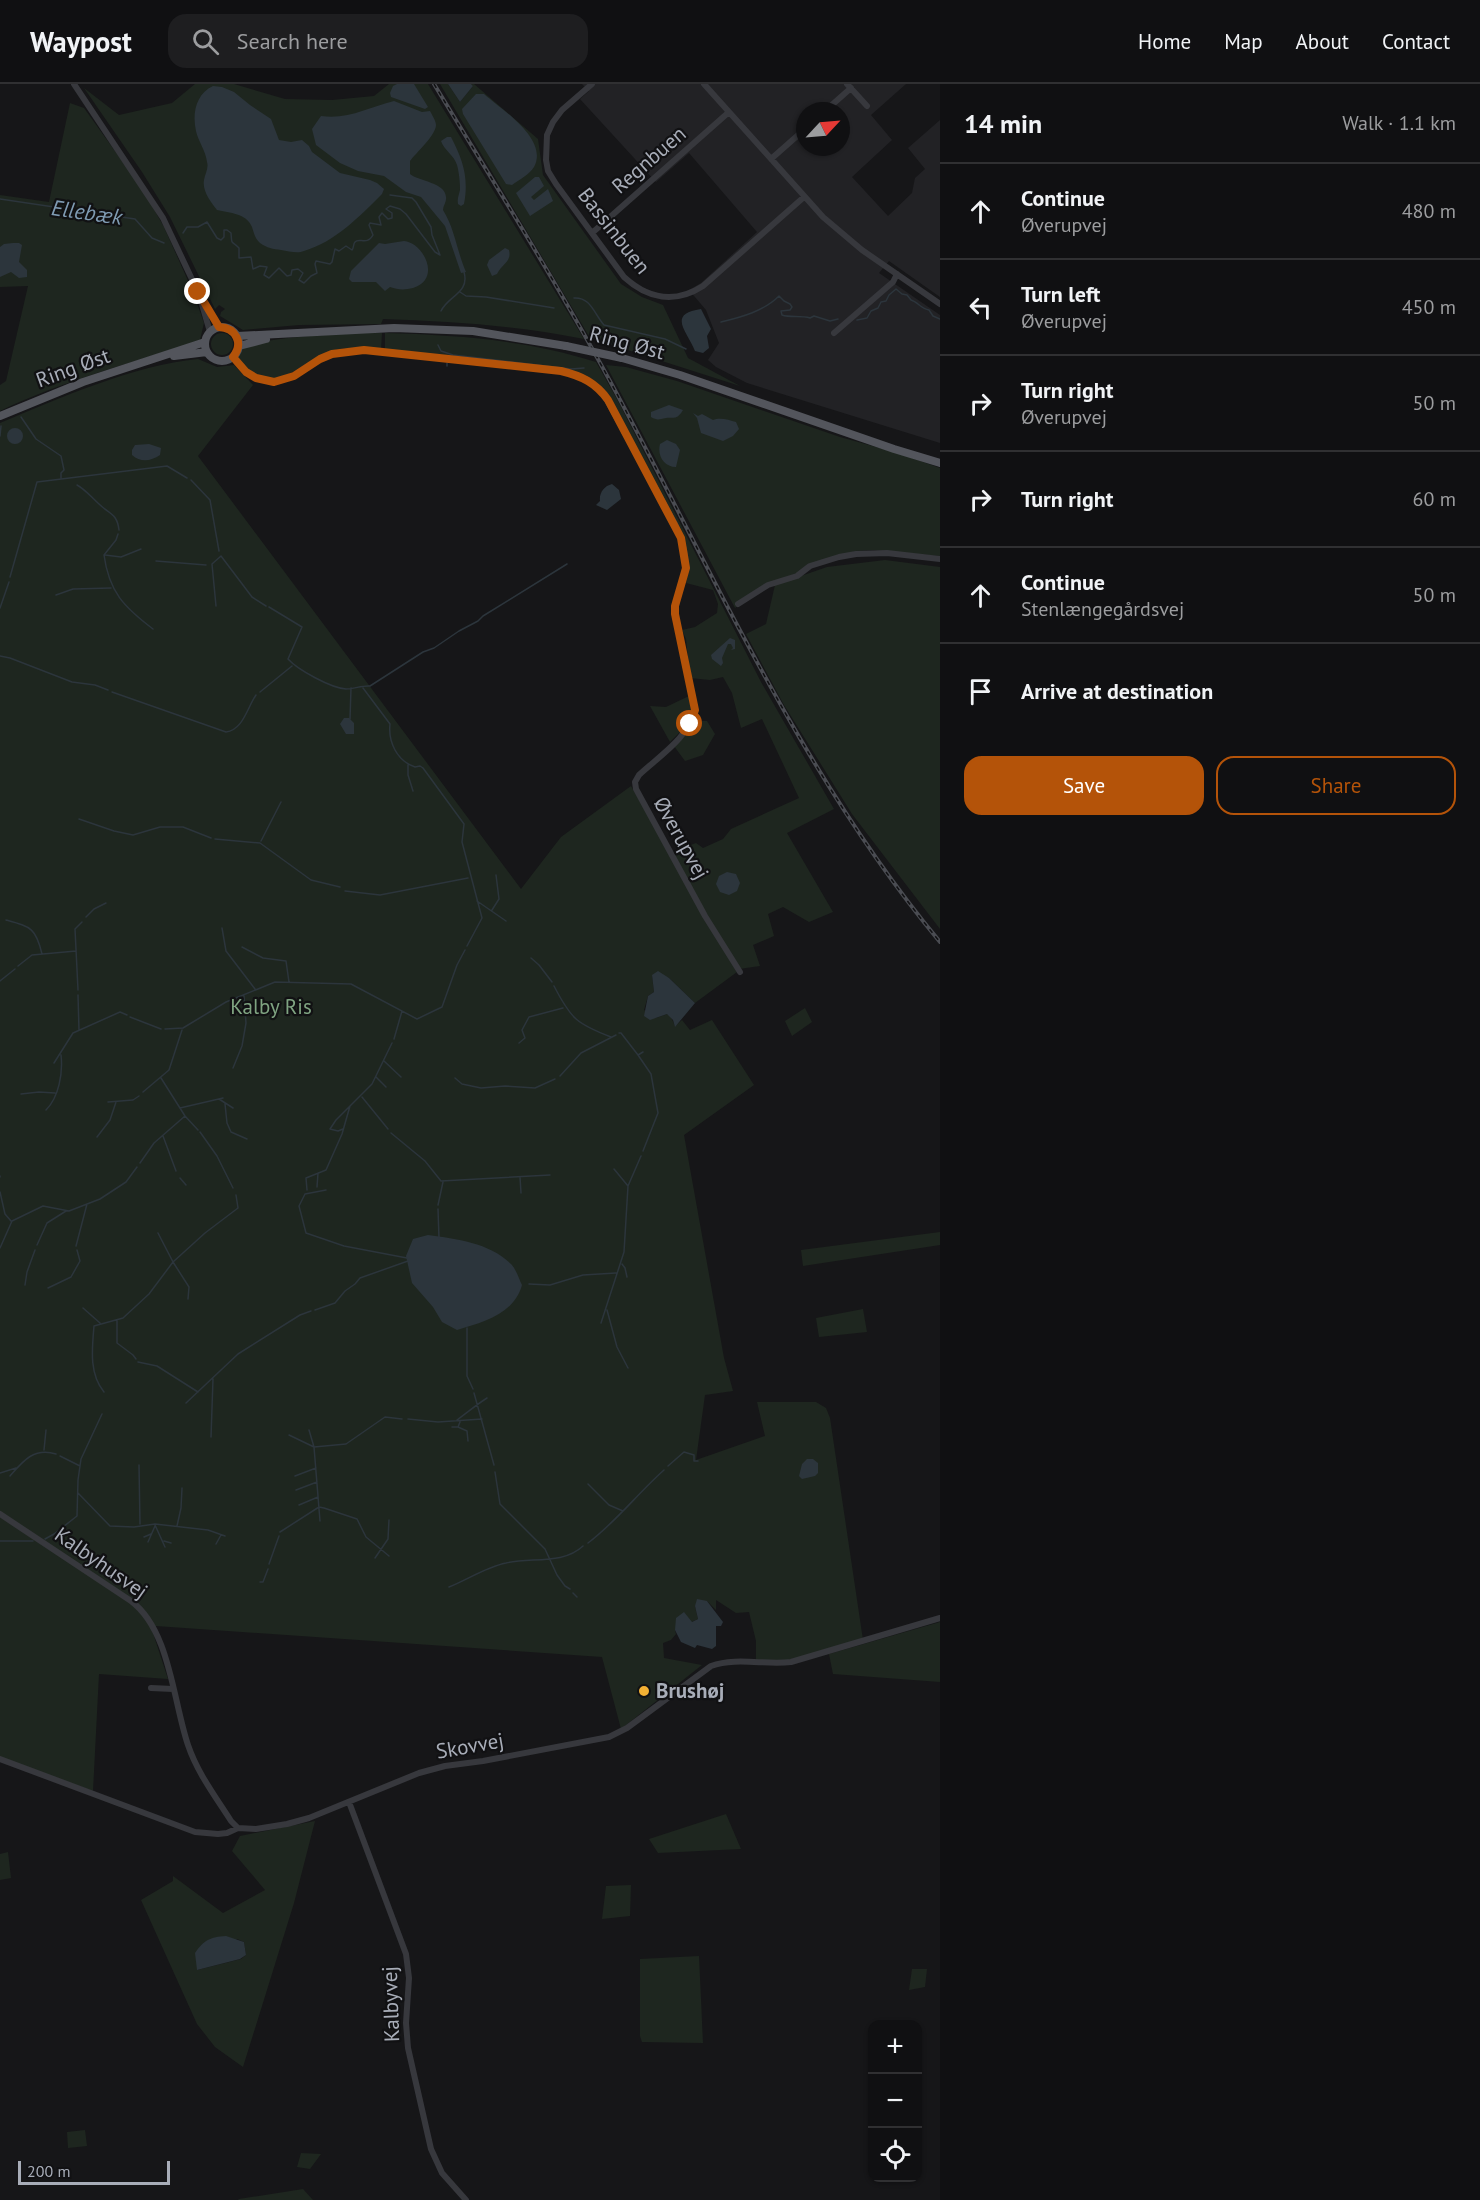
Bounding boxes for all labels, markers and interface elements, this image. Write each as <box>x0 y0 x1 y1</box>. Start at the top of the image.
search box <box>168 14 588 68</box>
text: Waypost <box>30 23 132 60</box>
icon: search <box>189 25 222 58</box>
text: Search here <box>237 27 348 55</box>
text: Home <box>1138 28 1191 55</box>
text: Map <box>1224 28 1263 55</box>
text: About <box>1296 28 1349 55</box>
text: Contact <box>1382 28 1450 55</box>
north arrow <box>796 102 850 156</box>
text: 14 min <box>964 107 1042 140</box>
text: Walk · 1.1 km <box>1342 110 1456 136</box>
street label: Regnbuen <box>606 120 691 199</box>
street label: Bassinbuen <box>572 182 657 279</box>
text: Continue <box>1021 184 1105 212</box>
water label: Ellebæk <box>50 193 125 231</box>
icon: ahead <box>964 195 997 228</box>
text: 480 m <box>1402 198 1456 224</box>
text: Øverupvej <box>1021 212 1107 238</box>
route end <box>184 278 210 304</box>
text: Turn left <box>1021 280 1101 308</box>
icon: left <box>964 291 997 324</box>
text: 450 m <box>1402 294 1456 320</box>
text: Øverupvej <box>1021 308 1107 334</box>
street label: Ring Øst <box>587 320 668 365</box>
street label: Ring Øst <box>32 342 114 393</box>
text: Turn right <box>1021 376 1113 404</box>
icon: right <box>964 387 997 420</box>
text: 50 m <box>1413 390 1456 416</box>
text: Øverupvej <box>1021 404 1107 430</box>
icon: right <box>964 483 997 516</box>
text: Turn right <box>1021 485 1113 513</box>
text: 60 m <box>1413 486 1456 512</box>
text: Continue <box>1021 568 1105 596</box>
icon: ahead <box>964 579 997 612</box>
text: 50 m <box>1413 582 1456 608</box>
text: Stenlængegårdsvej <box>1021 596 1184 622</box>
icon: arrive <box>964 675 997 708</box>
text: Arrive at destination <box>1021 677 1213 705</box>
route start <box>676 710 702 736</box>
button: Save <box>964 756 1204 815</box>
button: Share <box>1216 756 1456 815</box>
street label: Øverupvej <box>648 792 715 884</box>
park label: Kalby Ris <box>230 993 312 1020</box>
street label: Kalbyhusvej <box>50 1521 153 1604</box>
place label: Brushøj <box>656 1677 724 1704</box>
marker: Brushøj <box>637 1684 651 1698</box>
street label: Skovvej <box>434 1726 506 1765</box>
street label: Kalbyvej <box>376 1966 405 2042</box>
map controls <box>868 2020 922 2182</box>
button: + <box>868 2020 922 2074</box>
button: − <box>868 2074 922 2128</box>
button: locate <box>868 2128 922 2182</box>
scale bar <box>18 2158 170 2186</box>
text: 200 m <box>27 2161 70 2181</box>

